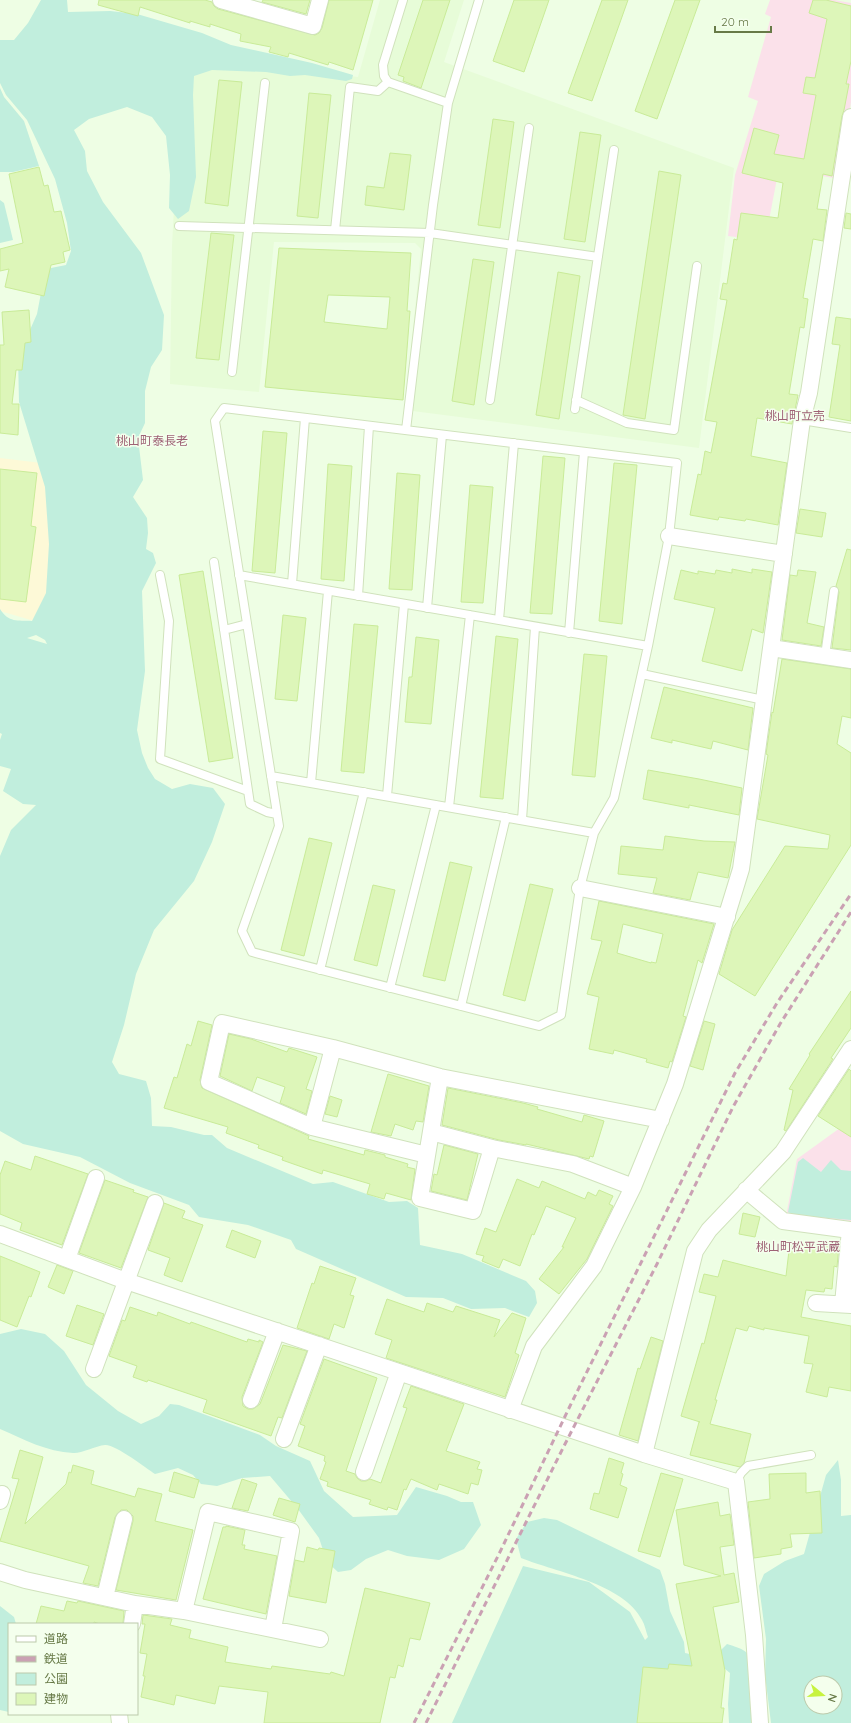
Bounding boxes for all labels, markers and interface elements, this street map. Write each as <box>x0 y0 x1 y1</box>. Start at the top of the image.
scale bar <box>715 8 771 34</box>
text: 20 m <box>721 14 749 29</box>
district label: 桃山町立売 <box>765 408 825 423</box>
district label: 桃山町泰長老 <box>116 433 188 448</box>
district label: 桃山町松平武蔵 <box>756 1239 840 1254</box>
legend <box>8 1623 138 1715</box>
text: 道路 <box>44 1631 68 1646</box>
text: 鉄道 <box>44 1651 68 1666</box>
text: 公園 <box>44 1671 68 1686</box>
north arrow <box>803 1675 843 1715</box>
text: 建物 <box>44 1691 68 1706</box>
text: N <box>825 1692 840 1704</box>

